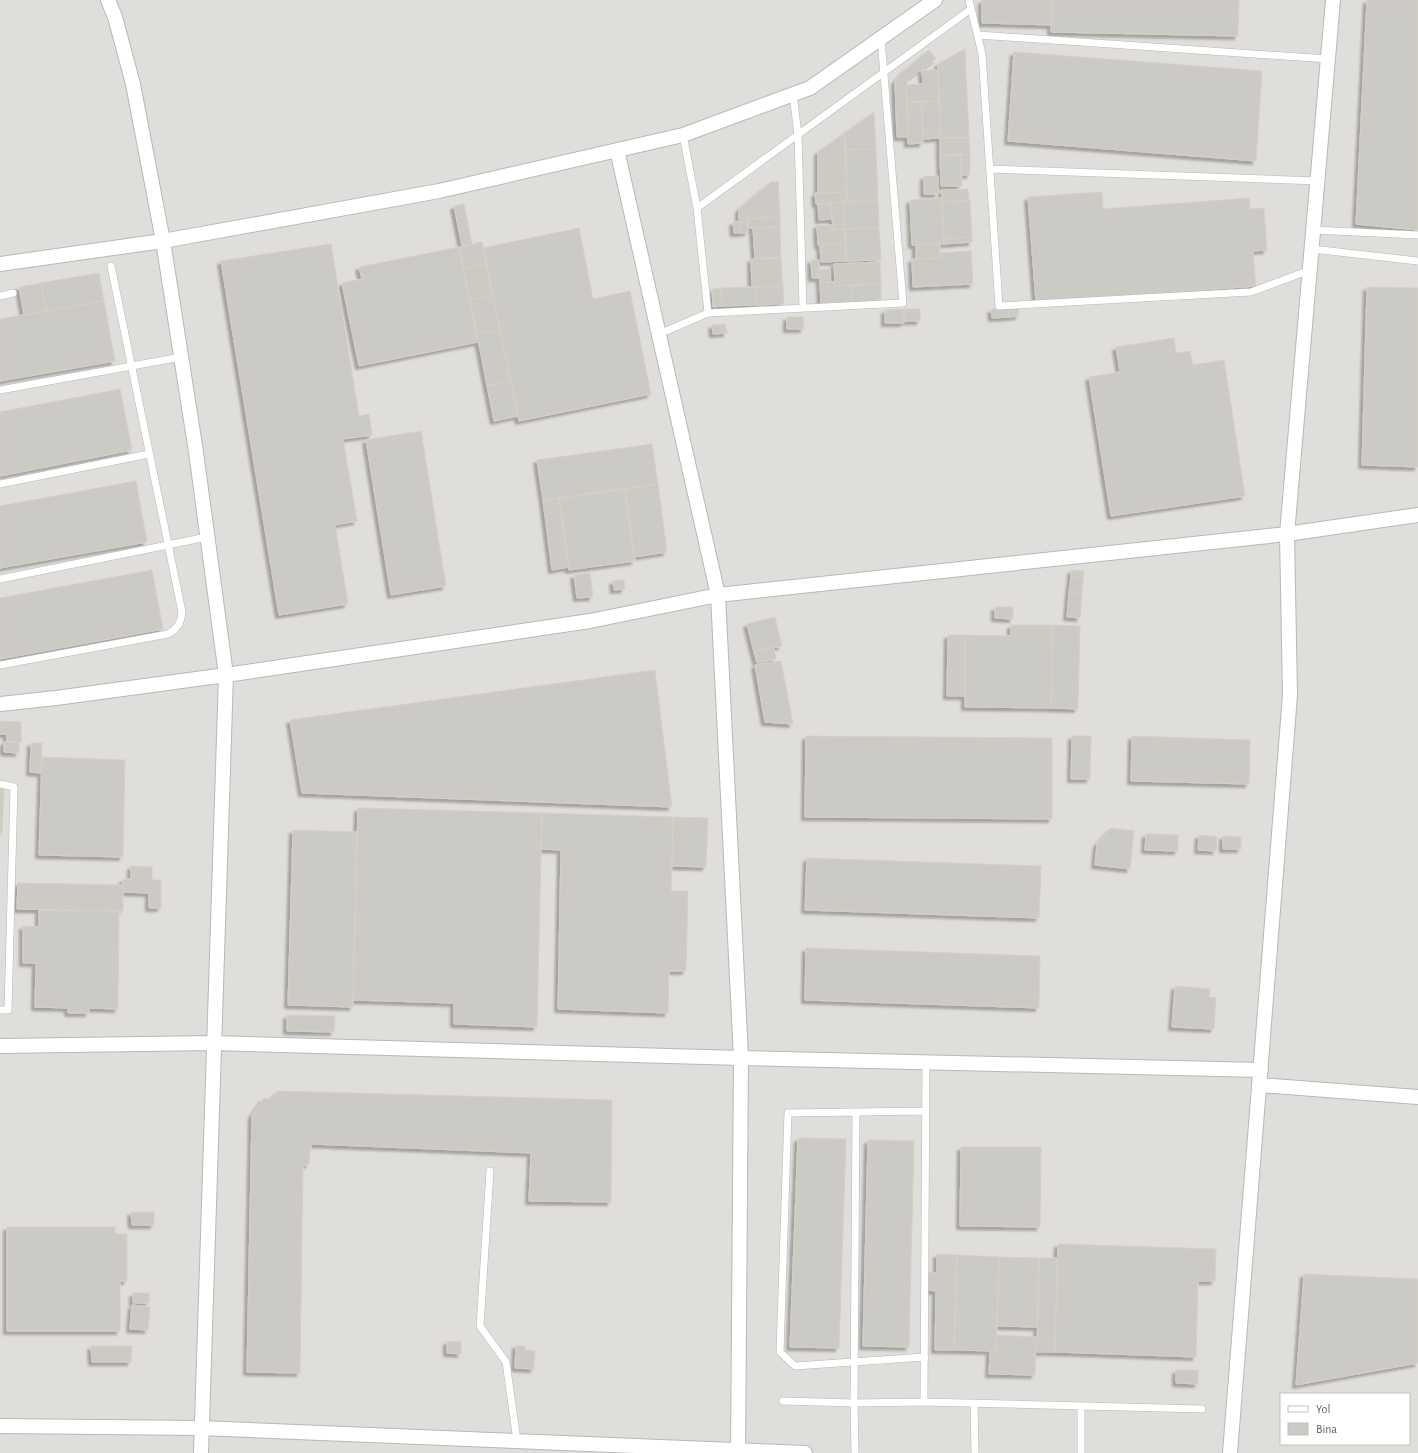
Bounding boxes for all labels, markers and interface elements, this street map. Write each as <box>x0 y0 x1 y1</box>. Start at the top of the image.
legend <box>1280 1393 1410 1445</box>
text: Yol <box>1316 1403 1330 1415</box>
text: Bina <box>1316 1423 1338 1435</box>

